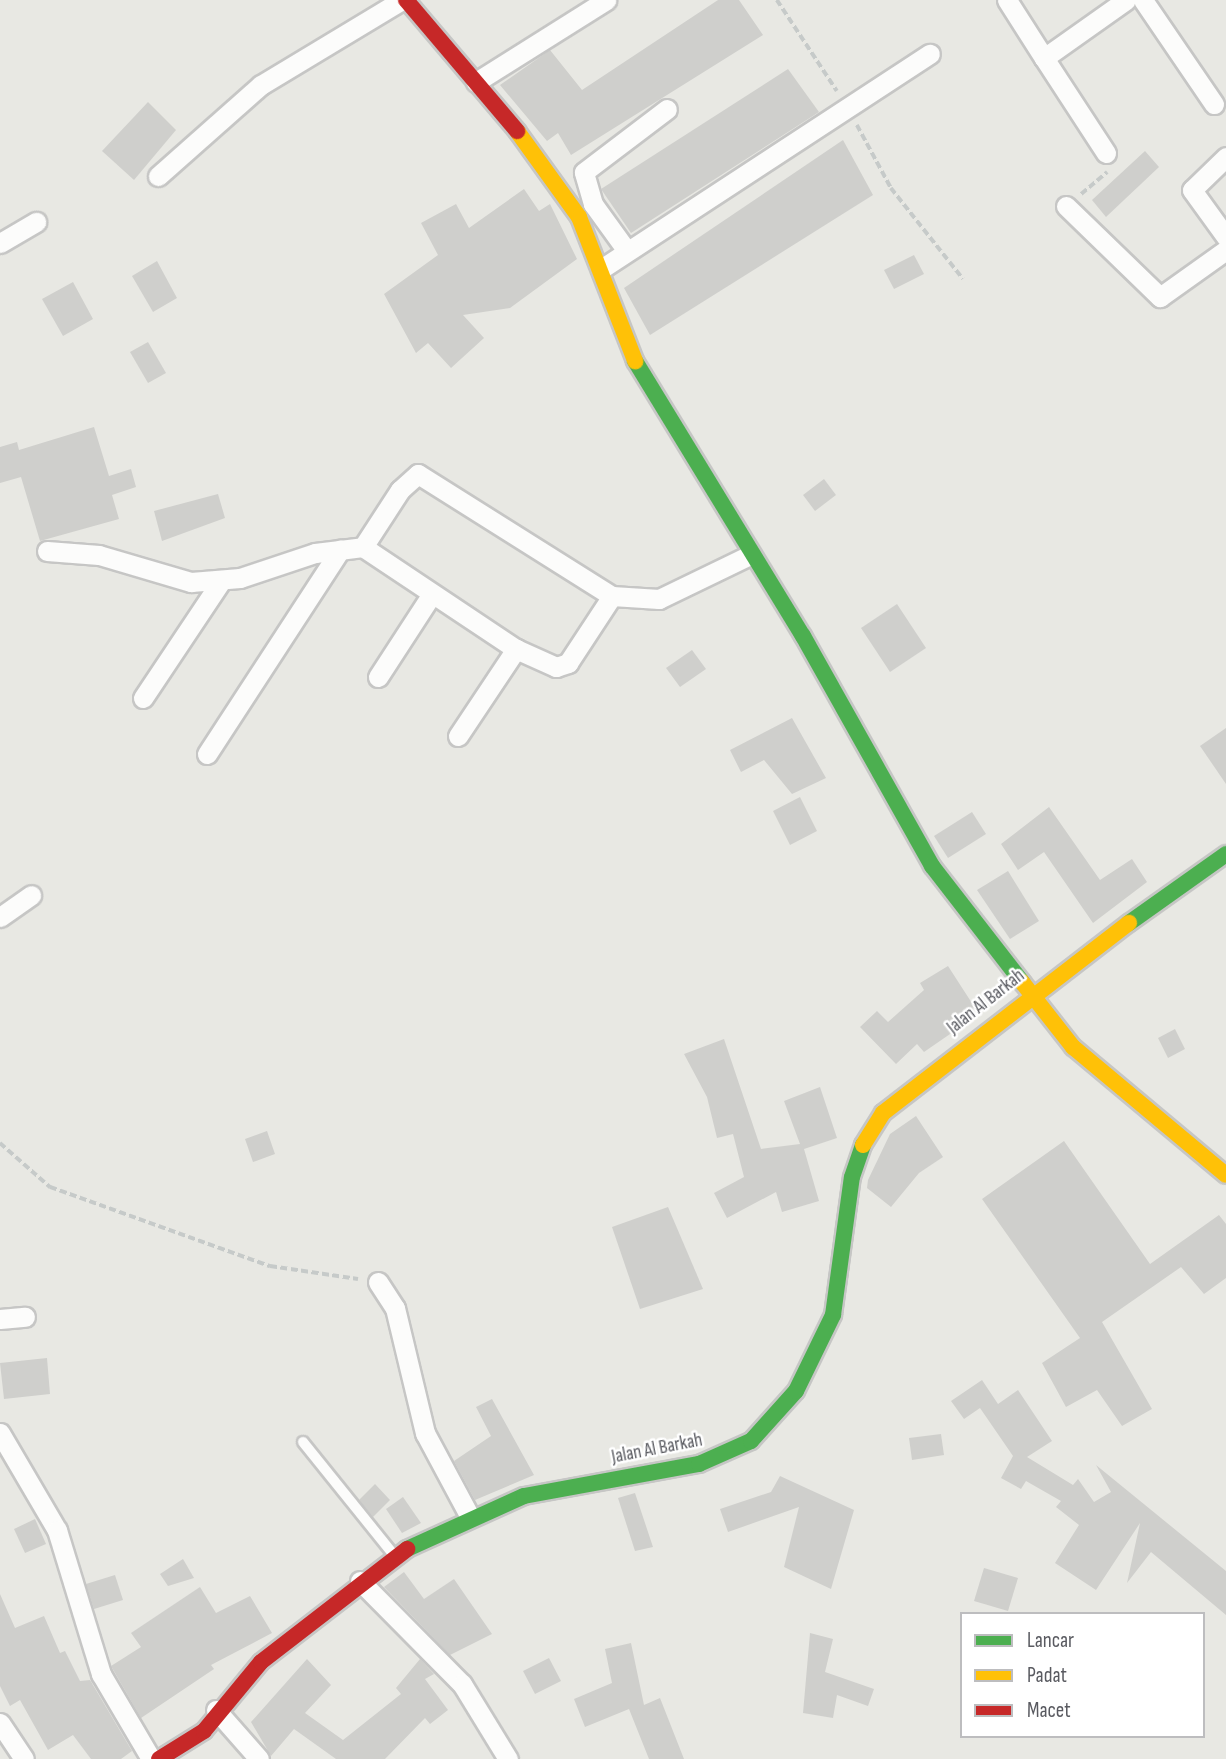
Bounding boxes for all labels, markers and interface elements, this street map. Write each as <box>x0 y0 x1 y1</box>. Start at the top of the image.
street label: Jalan Al Barkah <box>943 965 1029 1039</box>
street label: Jalan Al Barkah <box>610 1429 704 1469</box>
legend <box>960 1612 1205 1738</box>
text: Lancar <box>1027 1628 1074 1653</box>
text: Padat <box>1027 1663 1067 1688</box>
text: Macet <box>1027 1698 1071 1723</box>

